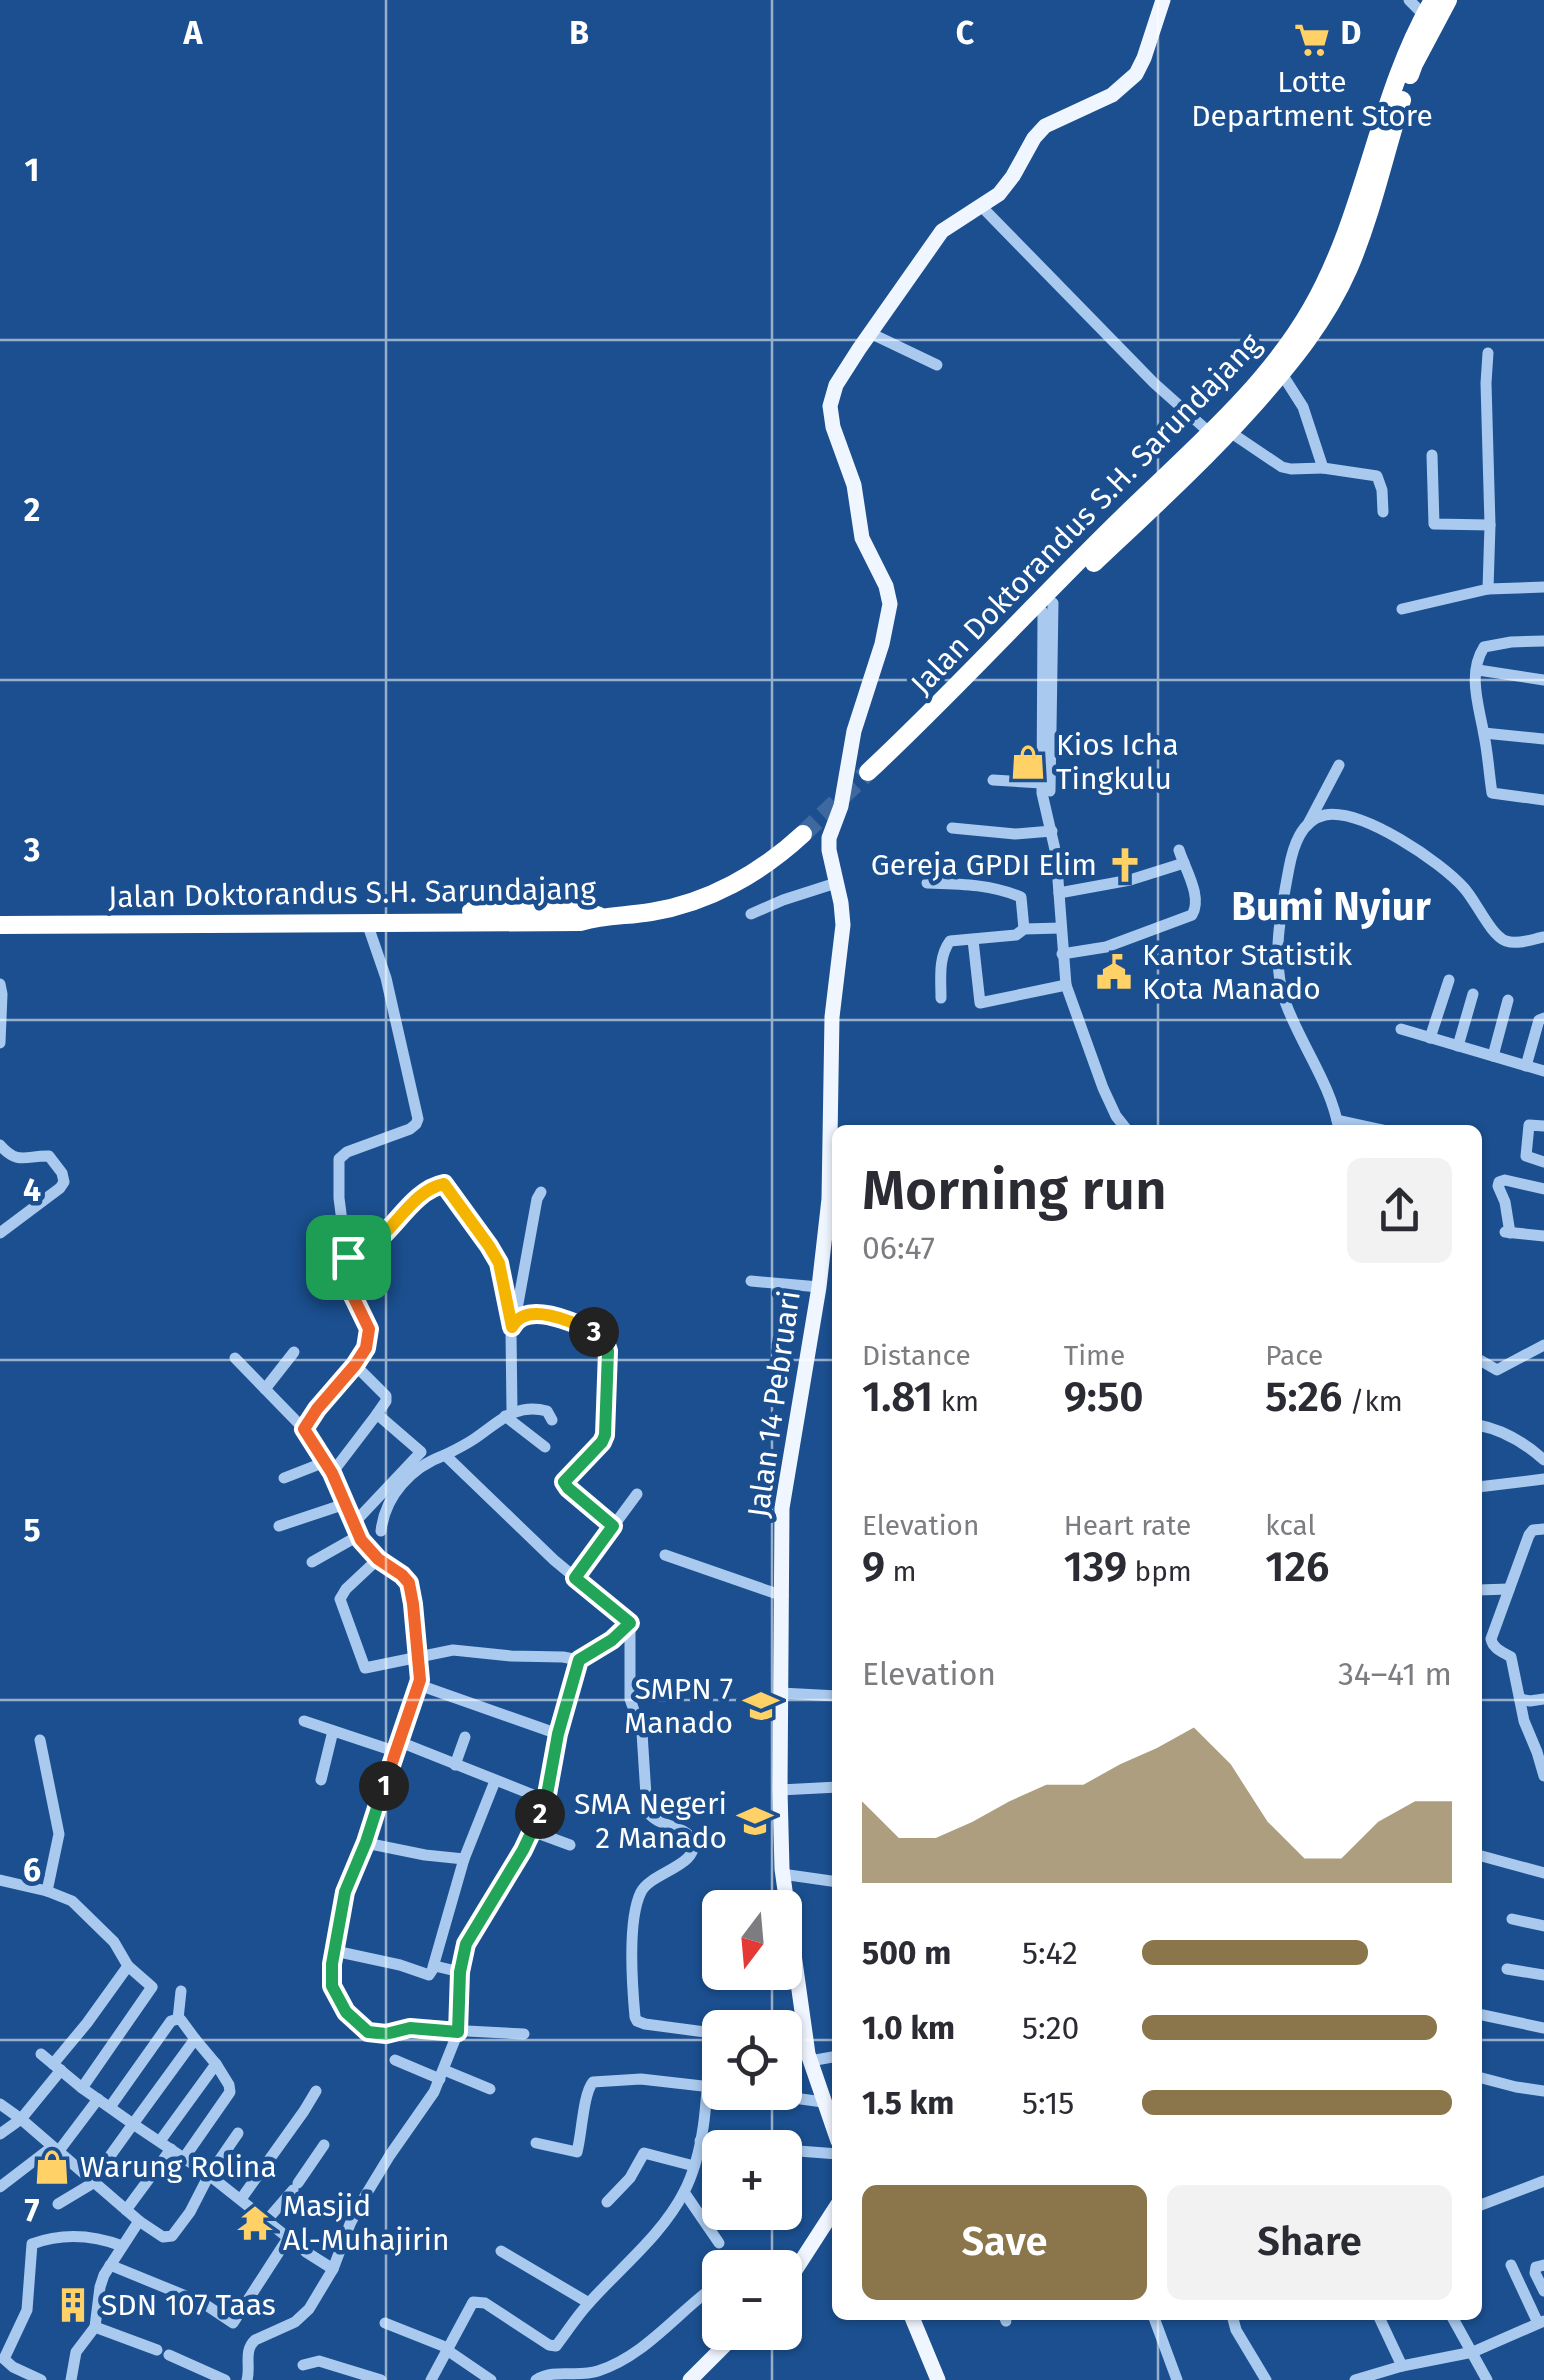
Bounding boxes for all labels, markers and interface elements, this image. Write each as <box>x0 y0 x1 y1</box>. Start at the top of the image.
text: A <box>183 14 204 52</box>
text: B <box>569 14 589 52</box>
text: C <box>956 14 975 52</box>
text: D <box>1341 14 1361 52</box>
supermarket icon: Lotte Department Store <box>1293 21 1331 59</box>
place label: Lotte Department Store <box>1191 64 1433 134</box>
text: 1 <box>25 151 39 189</box>
street label: Jalan Doktorandus S.H. Sarundajang <box>904 326 1269 702</box>
text: 2 <box>24 491 40 529</box>
place label: Kios Icha Tingkulu <box>1056 727 1179 797</box>
shop icon: Kios Icha Tingkulu <box>1009 743 1047 781</box>
text: 3 <box>23 831 40 869</box>
church icon: Gereja GPDI Elim <box>1106 846 1144 884</box>
place label: Gereja GPDI Elim <box>871 847 1097 883</box>
street label: Jalan Doktorandus S.H. Sarundajang <box>108 871 597 915</box>
district label: Bumi Nyiur <box>1231 883 1432 931</box>
place label: Kantor Statistik Kota Manado <box>1142 937 1353 1007</box>
public building icon: Kantor Statistik Kota Manado <box>1095 953 1133 991</box>
text: Morning run <box>862 1158 1167 1224</box>
button: share <box>1347 1158 1452 1263</box>
text: 4 <box>23 1171 41 1209</box>
pin <box>306 1215 391 1300</box>
text: 06:47 <box>862 1229 935 1267</box>
icon: arrive <box>321 1230 376 1285</box>
street label: Jalan 14 Pebruari <box>740 1288 808 1520</box>
pin: 3 <box>569 1307 619 1357</box>
text: 3 <box>587 1315 601 1348</box>
text: Distance <box>862 1339 971 1372</box>
text: Time <box>1064 1339 1125 1372</box>
text: Pace <box>1265 1339 1323 1372</box>
text: 1.81 <box>862 1372 933 1422</box>
text: 9:50 <box>1064 1372 1144 1422</box>
text: 5:26 <box>1265 1372 1342 1422</box>
text: km <box>933 1385 979 1418</box>
text: /km <box>1342 1385 1403 1418</box>
text: Elevation <box>862 1509 979 1542</box>
text: Heart rate <box>1064 1509 1191 1542</box>
text: kcal <box>1265 1509 1316 1542</box>
text: 5 <box>23 1511 41 1549</box>
text: 9 <box>862 1542 885 1592</box>
text: 139 <box>1064 1542 1127 1592</box>
text: 126 <box>1265 1542 1329 1592</box>
text: m <box>885 1555 917 1588</box>
text: bpm <box>1127 1555 1192 1588</box>
text: Elevation <box>862 1655 996 1693</box>
text: 34–41 m <box>1338 1655 1452 1693</box>
place label: SMPN 7 Manado <box>624 1671 733 1741</box>
school or university icon: SMPN 7 Manado <box>742 1687 780 1725</box>
pin: 1 <box>359 1761 409 1811</box>
text: 1 <box>378 1769 391 1802</box>
place label: SMA Negeri 2 Manado <box>574 1786 727 1856</box>
pin: 2 <box>515 1789 565 1839</box>
text: 2 <box>533 1797 547 1830</box>
school or university icon: SMA Negeri 2 Manado <box>736 1802 774 1840</box>
text: 6 <box>23 1851 41 1889</box>
north arrow <box>702 1890 802 1990</box>
map controls <box>702 1890 802 2350</box>
text: 500 m <box>862 1934 951 1972</box>
text: 5:42 <box>1022 1934 1078 1972</box>
text: 1.0 km <box>862 2009 955 2047</box>
text: 5:20 <box>1022 2009 1079 2047</box>
button: locate <box>702 2010 802 2110</box>
text: 1.5 km <box>862 2084 954 2122</box>
text: 5:15 <box>1022 2084 1074 2122</box>
button: + <box>702 2130 802 2230</box>
shop icon: Warung Rolina <box>33 2148 71 2186</box>
place label: Warung Rolina <box>80 2149 277 2185</box>
button: Save <box>862 2185 1147 2300</box>
button: Share <box>1167 2185 1452 2300</box>
place label: Masjid Al-Muhajirin <box>283 2188 450 2258</box>
text: 7 <box>25 2191 40 2229</box>
temple icon: Masjid Al-Muhajirin <box>236 2204 274 2242</box>
button: − <box>702 2250 802 2350</box>
building icon: SDN 107 Taas <box>54 2286 92 2324</box>
place label: SDN 107 Taas <box>101 2287 276 2323</box>

